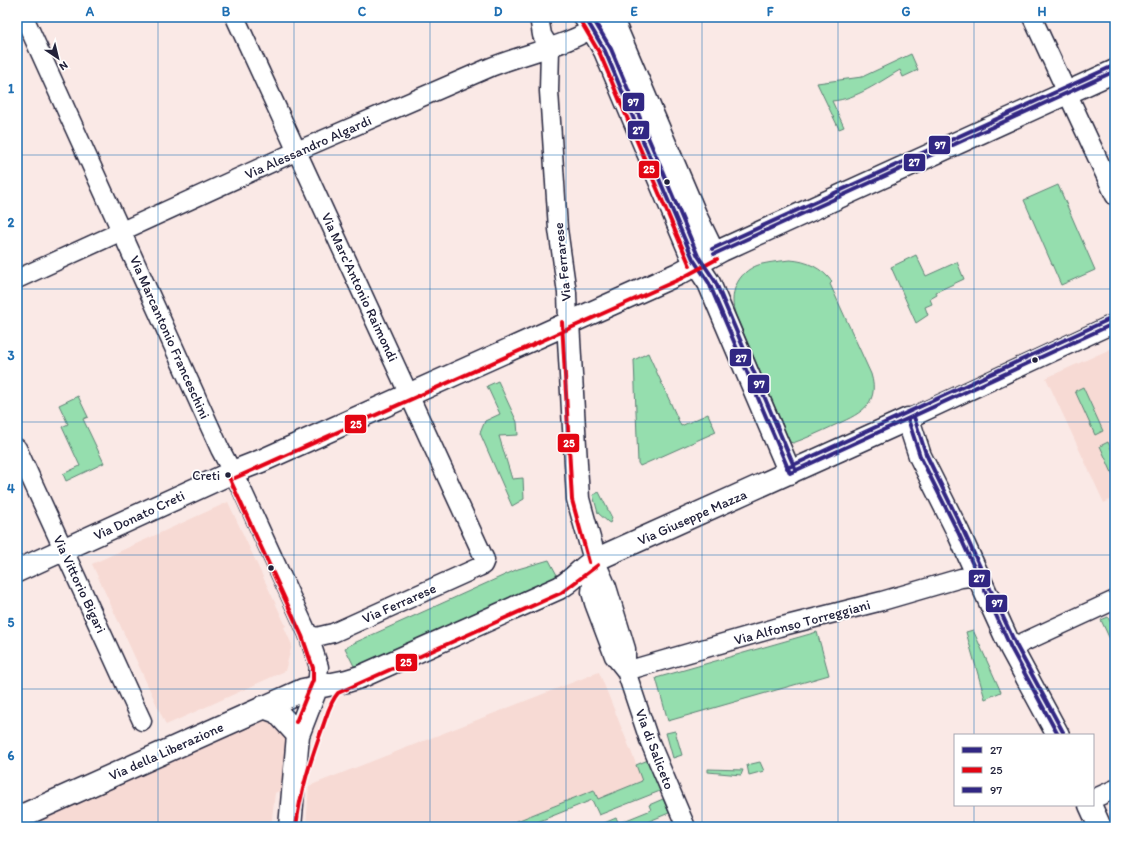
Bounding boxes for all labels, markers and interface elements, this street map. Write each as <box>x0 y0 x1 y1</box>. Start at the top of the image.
text: A <box>85 4 95 19</box>
text: B <box>222 4 231 19</box>
text: C <box>358 4 367 19</box>
text: D <box>494 4 503 19</box>
text: E <box>630 4 638 19</box>
text: F <box>767 4 774 19</box>
text: G <box>902 4 911 19</box>
text: H <box>1038 4 1047 19</box>
north arrow <box>38 38 78 78</box>
text: N <box>57 58 70 73</box>
text: 1 <box>8 81 14 96</box>
line badge: 97 <box>622 92 645 112</box>
text: 97 <box>627 96 639 109</box>
street label: Via Alessandro Algardi <box>242 112 374 183</box>
line badge: 27 <box>627 120 650 140</box>
text: 27 <box>632 124 644 137</box>
line badge: 97 <box>928 135 951 155</box>
text: 97 <box>934 139 946 152</box>
line badge: 27 <box>903 153 926 172</box>
text: 27 <box>908 156 920 169</box>
line badge: 25 <box>638 160 660 179</box>
text: 25 <box>643 163 655 176</box>
unlabelled marker <box>662 177 672 187</box>
street label: Via Marc'Antonio Raimondi <box>318 210 402 364</box>
text: 2 <box>8 215 15 230</box>
street label: Via Ferrarese <box>550 221 575 302</box>
street label: Via Marcantonio Franceschini <box>126 253 213 422</box>
text: 3 <box>7 348 15 363</box>
line badge: 27 <box>729 348 752 367</box>
text: 27 <box>735 352 747 365</box>
unlabelled marker <box>1030 355 1040 365</box>
line badge: 97 <box>747 374 770 394</box>
text: 97 <box>753 378 765 391</box>
line badge: 25 <box>344 414 367 434</box>
text: 25 <box>350 418 362 431</box>
line badge: 25 <box>557 433 580 453</box>
text: 25 <box>563 437 575 450</box>
place label: Creti <box>192 468 220 483</box>
marker: Creti <box>223 470 233 480</box>
text: 4 <box>7 481 15 496</box>
street label: Via Giuseppe Mazza <box>635 486 750 549</box>
street label: Via Donato Creti <box>91 487 188 544</box>
street label: Via Vittorio Bigari <box>49 533 110 636</box>
unlabelled marker <box>266 563 276 573</box>
line badge: 27 <box>968 569 991 588</box>
text: 27 <box>973 572 985 585</box>
street label: Via Ferrarese <box>360 579 439 627</box>
line badge: 97 <box>985 594 1008 613</box>
street label: Via Alfonso Torreggiani <box>732 596 872 649</box>
text: 97 <box>991 597 1003 610</box>
text: 5 <box>8 615 15 630</box>
line badge: 25 <box>395 653 418 672</box>
text: 25 <box>400 656 412 669</box>
street label: Via di Saliceto <box>631 707 678 792</box>
street label: Via della Liberazione <box>106 718 226 784</box>
legend <box>954 734 1094 806</box>
text: 27 <box>990 743 1002 757</box>
text: 6 <box>8 748 15 763</box>
text: 25 <box>990 763 1003 777</box>
text: 97 <box>990 783 1002 797</box>

